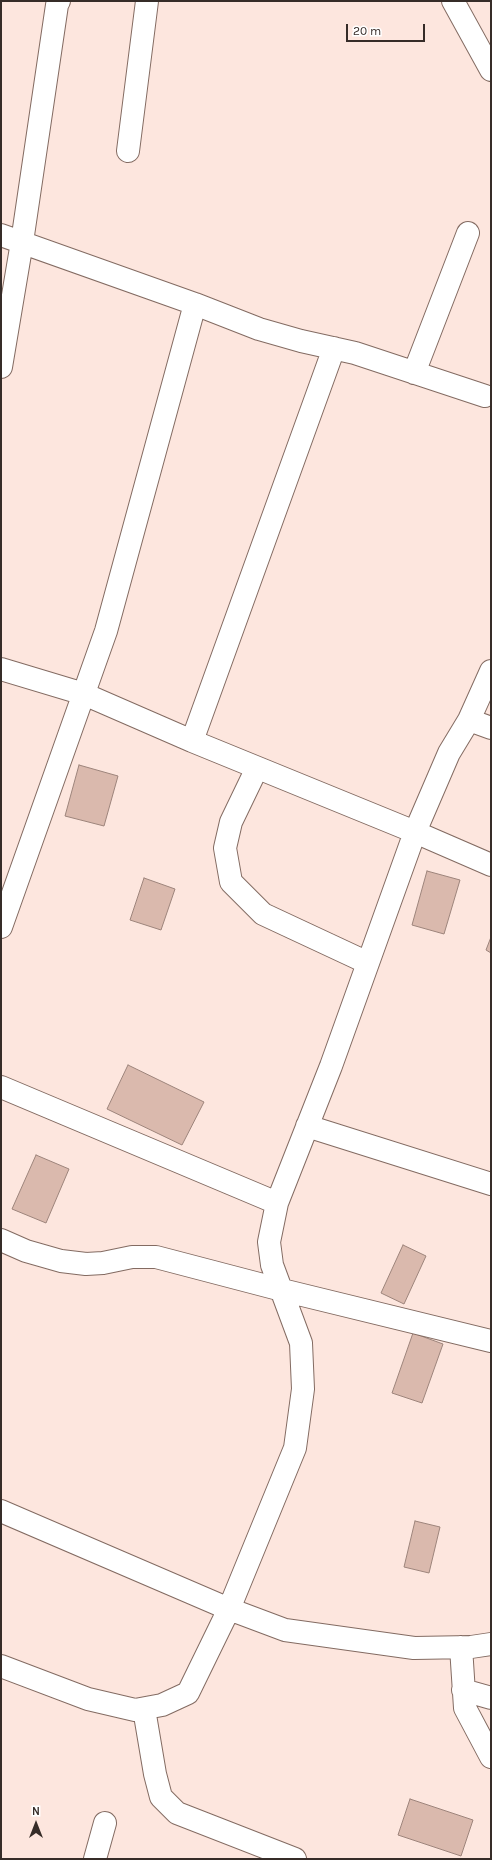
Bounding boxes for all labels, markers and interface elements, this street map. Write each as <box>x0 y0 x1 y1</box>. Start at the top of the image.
scale bar <box>348 16 427 42</box>
text: 20 m <box>353 24 381 38</box>
north arrow <box>16 1804 56 1844</box>
text: N <box>32 1805 40 1818</box>

